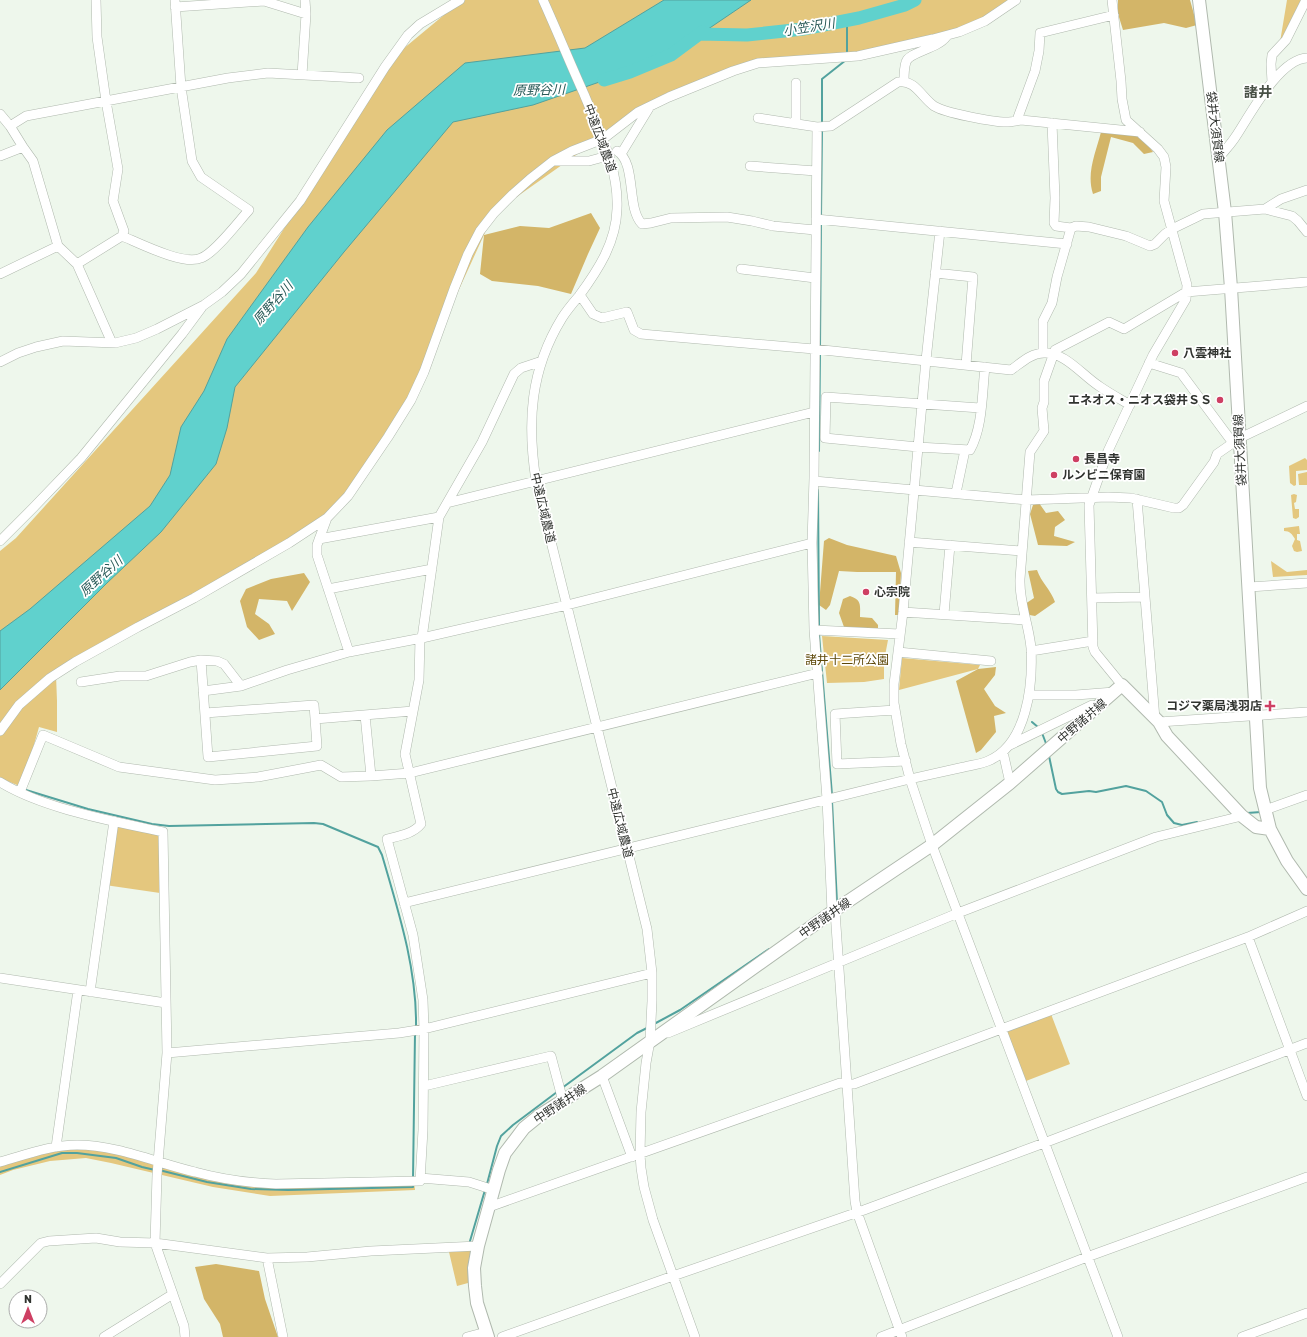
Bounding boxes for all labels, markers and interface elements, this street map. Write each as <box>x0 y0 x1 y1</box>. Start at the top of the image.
water label: 小笠沢川 <box>782 15 838 38</box>
water label: 原野谷川 <box>513 82 567 98</box>
district label: 諸井 <box>1244 84 1272 101</box>
street label: 袋井大須賀線 <box>1204 89 1226 164</box>
street label: 中遠広域農道 <box>581 102 619 174</box>
water label: 原野谷川 <box>250 277 297 328</box>
place label: 八雲神社 <box>1183 346 1231 360</box>
marker: 八雲神社 <box>1170 348 1180 358</box>
place label: エネオス・ニオス袋井ＳＳ <box>1068 393 1212 407</box>
marker: エネオス・ニオス袋井ＳＳ <box>1215 395 1225 405</box>
street label: 袋井大須賀線 <box>1231 414 1249 487</box>
place label: 長昌寺 <box>1084 452 1120 466</box>
marker: 長昌寺 <box>1071 454 1081 464</box>
place label: ルンビニ保育園 <box>1062 468 1146 482</box>
marker: ルンビニ保育園 <box>1049 470 1059 480</box>
street label: 中遠広域農道 <box>528 471 558 545</box>
water label: 原野谷川 <box>77 552 127 599</box>
place label: 心宗院 <box>874 585 910 599</box>
marker: 心宗院 <box>861 587 871 597</box>
park label: 諸井十二所公園 <box>805 653 889 667</box>
street label: 中野諸井線 <box>1055 696 1109 746</box>
place label: コジマ薬局浅羽店 <box>1166 699 1262 713</box>
marker: コジマ薬局浅羽店 <box>1265 701 1275 711</box>
street label: 中遠広域農道 <box>604 786 636 860</box>
street label: 中野諸井線 <box>796 895 854 941</box>
street label: 中野諸井線 <box>531 1081 589 1127</box>
north arrow <box>8 1289 48 1329</box>
text: N <box>24 1293 32 1306</box>

